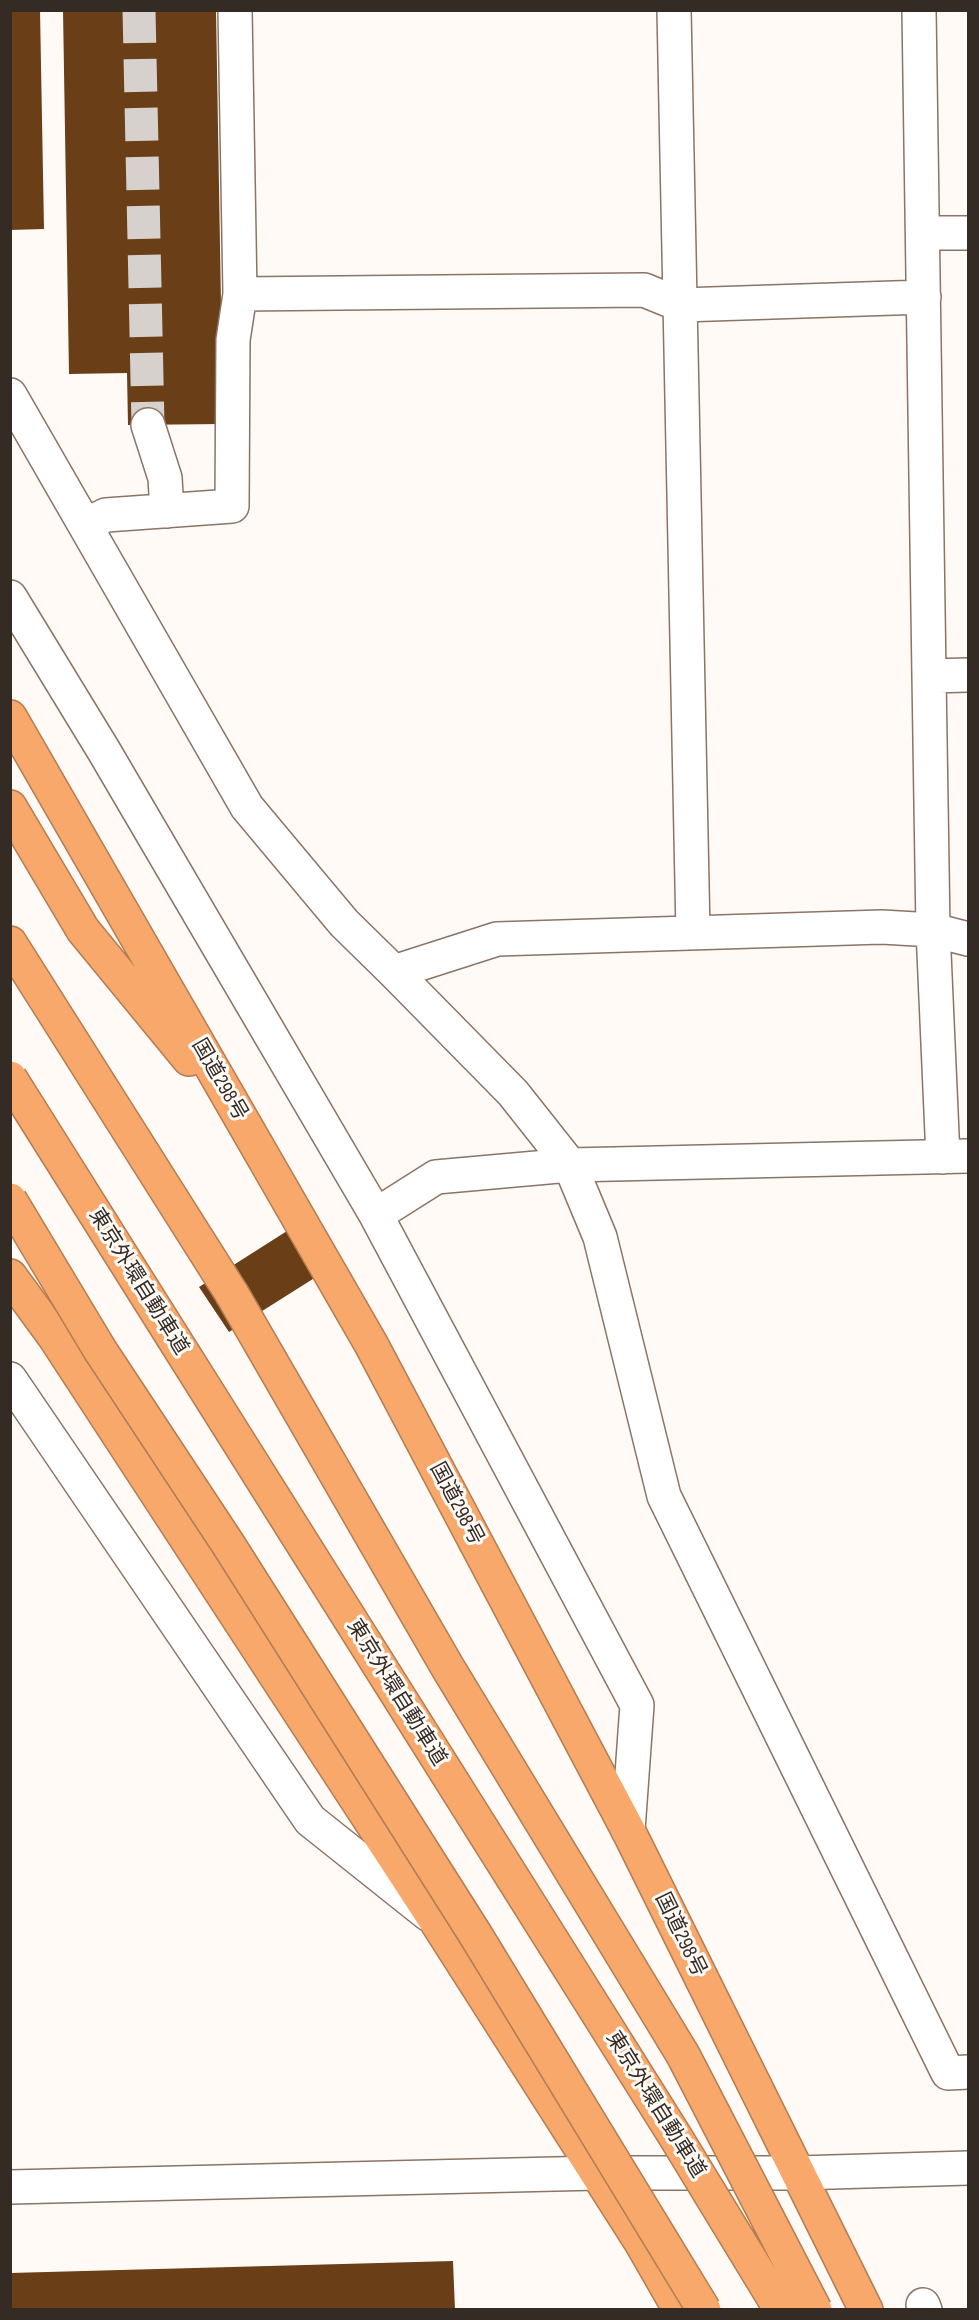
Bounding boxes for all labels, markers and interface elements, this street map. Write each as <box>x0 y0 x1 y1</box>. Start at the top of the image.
street label: 国道298号 <box>186 1035 252 1125</box>
street label: 東京外環自動車道 <box>83 1204 193 1360</box>
street label: 国道298号 <box>424 1458 488 1550</box>
street label: 東京外環自動車道 <box>341 1615 451 1771</box>
street label: 国道298号 <box>649 1889 711 1981</box>
street label: 東京外環自動車道 <box>600 2027 710 2183</box>

